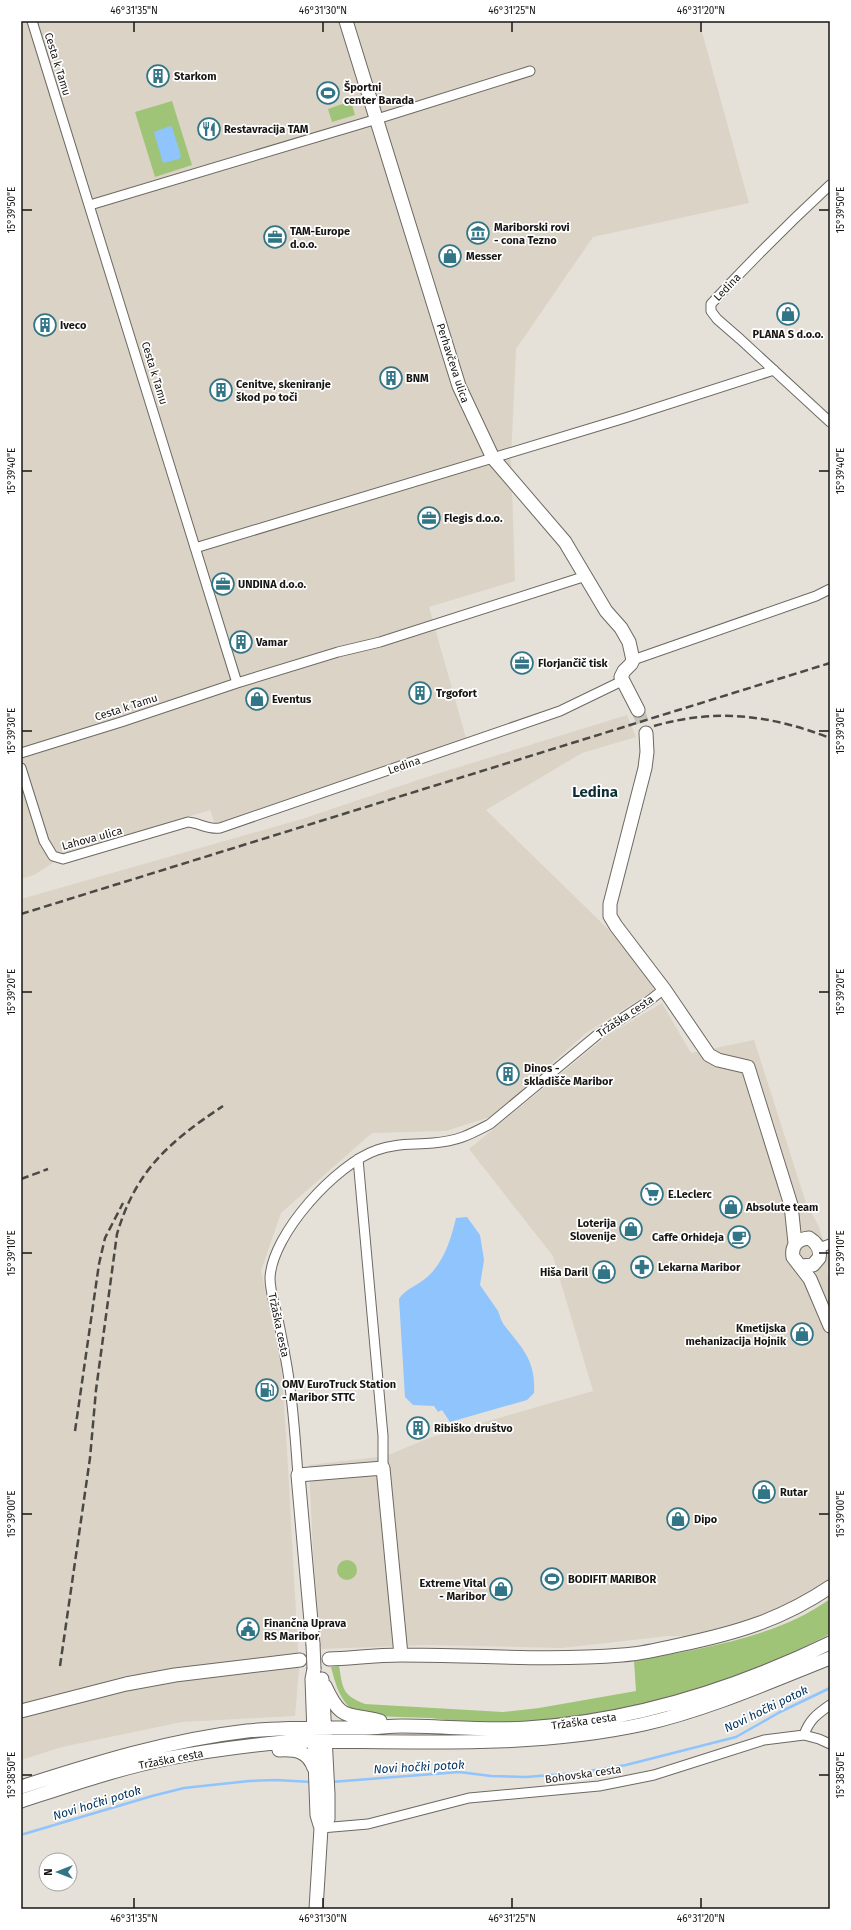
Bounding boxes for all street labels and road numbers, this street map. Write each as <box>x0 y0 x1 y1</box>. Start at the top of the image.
street label: Cesta k Tamu <box>42 31 73 97</box>
street label: Ledina <box>711 271 744 304</box>
street label: Perhavčeva ulica <box>434 322 472 405</box>
street label: Cesta k Tamu <box>139 340 170 406</box>
street label: Cesta k Tamu <box>93 691 159 724</box>
street label: Ledina <box>386 754 422 777</box>
street label: Lahova ulica <box>60 824 124 853</box>
street label: Tržaška cesta <box>594 993 656 1040</box>
street label: Tržaška cesta <box>265 1292 292 1359</box>
street label: Tržaška cesta <box>551 1710 617 1732</box>
street label: Tržaška cesta <box>138 1747 205 1772</box>
street label: Bohovska cesta <box>544 1763 622 1786</box>

